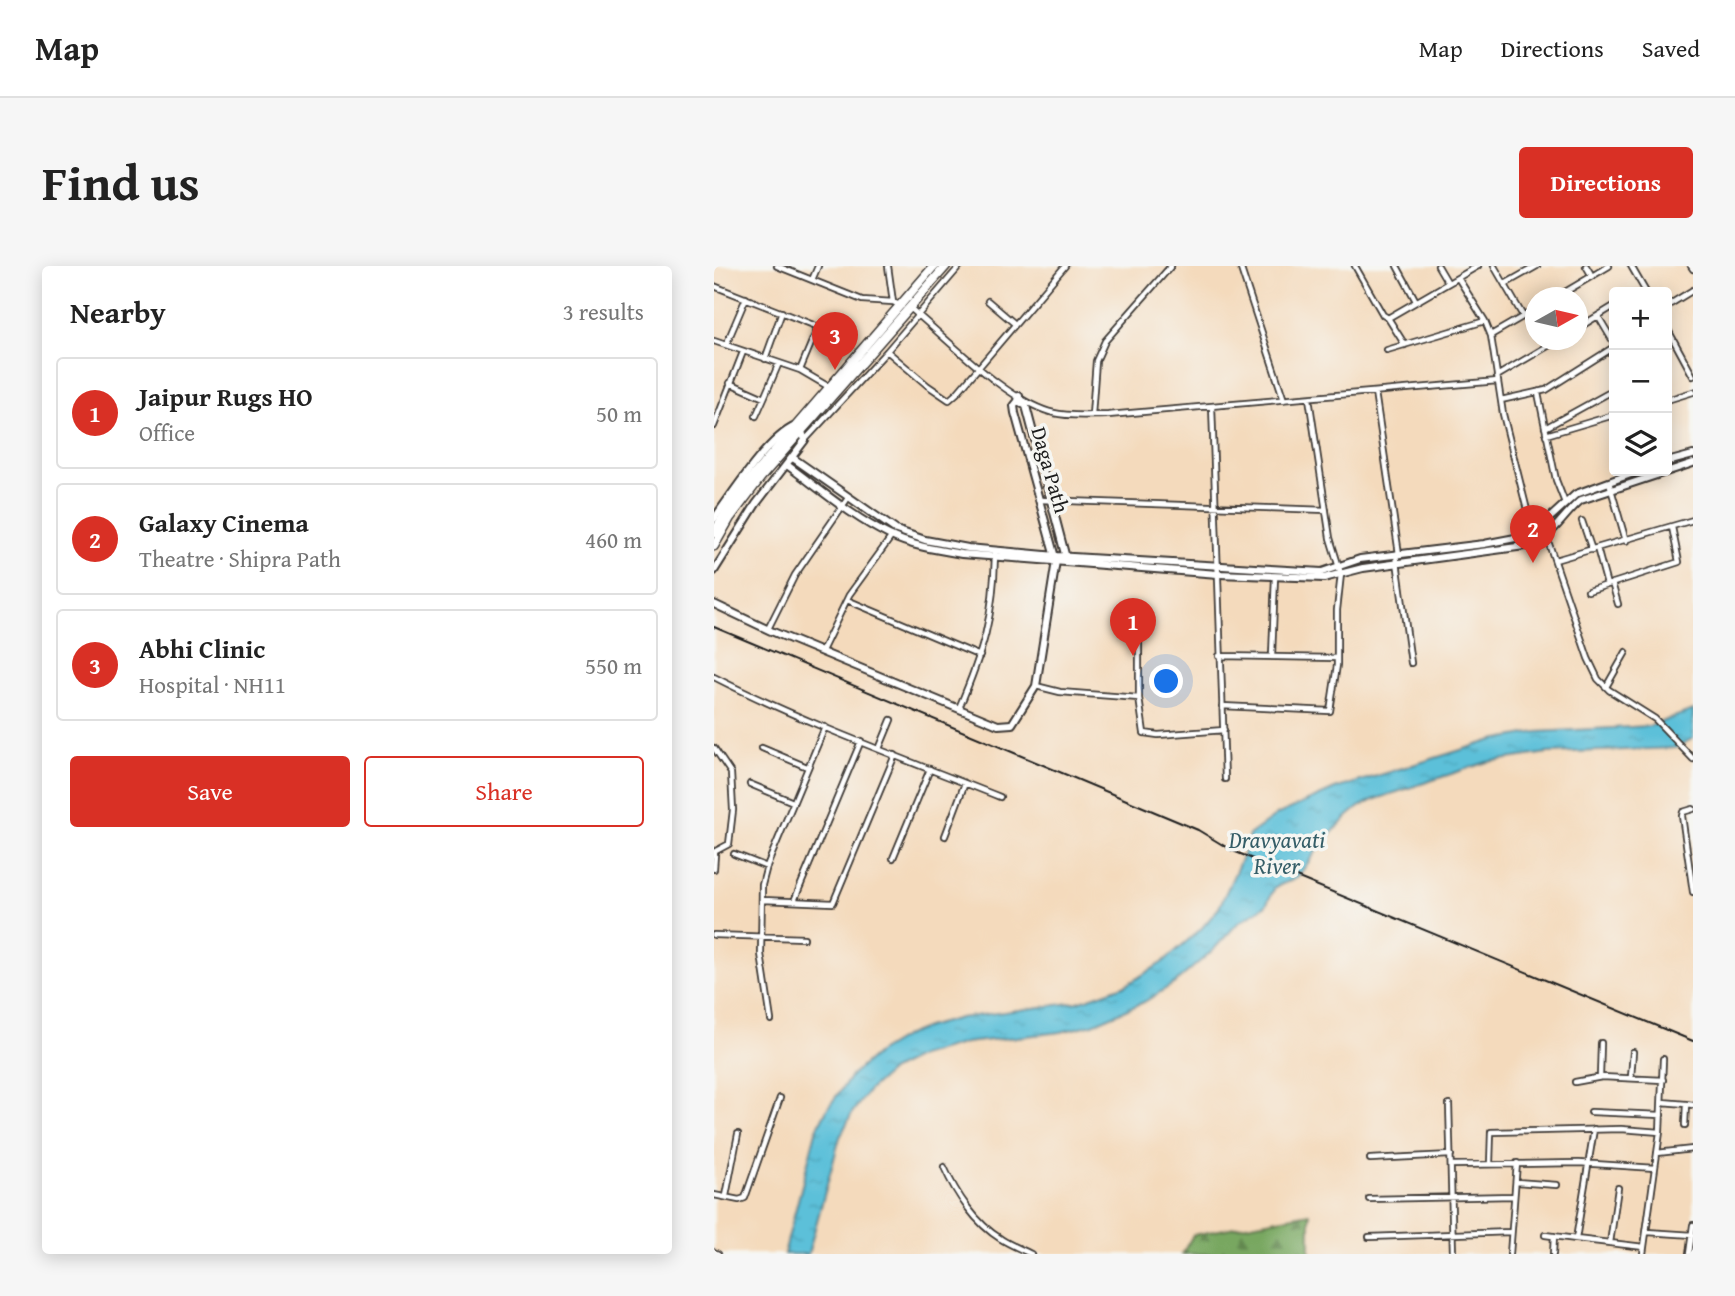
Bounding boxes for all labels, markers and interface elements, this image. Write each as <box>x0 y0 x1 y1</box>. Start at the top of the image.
text: Map <box>35 24 99 72</box>
text: Map <box>1419 31 1463 66</box>
text: Directions <box>1501 31 1604 66</box>
text: Saved <box>1642 31 1700 66</box>
text: Find us <box>42 146 200 218</box>
button: Directions <box>1519 147 1693 218</box>
north arrow <box>1525 287 1588 350</box>
map controls <box>1609 287 1672 476</box>
button: + <box>1609 287 1672 350</box>
text: Nearby <box>70 290 166 334</box>
text: 3 results <box>563 295 644 328</box>
pin: 3 <box>812 312 858 370</box>
button: − <box>1609 350 1672 413</box>
text: Jaipur Rugs HO <box>139 377 313 416</box>
text: 1 <box>89 397 101 430</box>
text: 50 m <box>596 397 642 430</box>
button: layers <box>1609 413 1672 476</box>
text: Office <box>139 416 195 449</box>
street label: Daga Path <box>1023 423 1078 517</box>
text: Galaxy Cinema <box>139 503 309 542</box>
pin: 2 <box>1510 505 1556 563</box>
text: 2 <box>89 523 101 556</box>
text: 460 m <box>585 523 642 556</box>
text: Theatre · Shipra Path <box>139 542 341 575</box>
pin: 1 <box>1110 598 1156 656</box>
text: Abhi Clinic <box>139 629 265 668</box>
text: 3 <box>89 649 101 682</box>
text: 550 m <box>585 649 642 682</box>
your location <box>1149 664 1183 698</box>
text: Hospital · NH11 <box>139 668 286 701</box>
button: Save <box>70 756 350 827</box>
button: Share <box>364 756 644 827</box>
water label: Dravyavati River <box>1228 823 1325 882</box>

